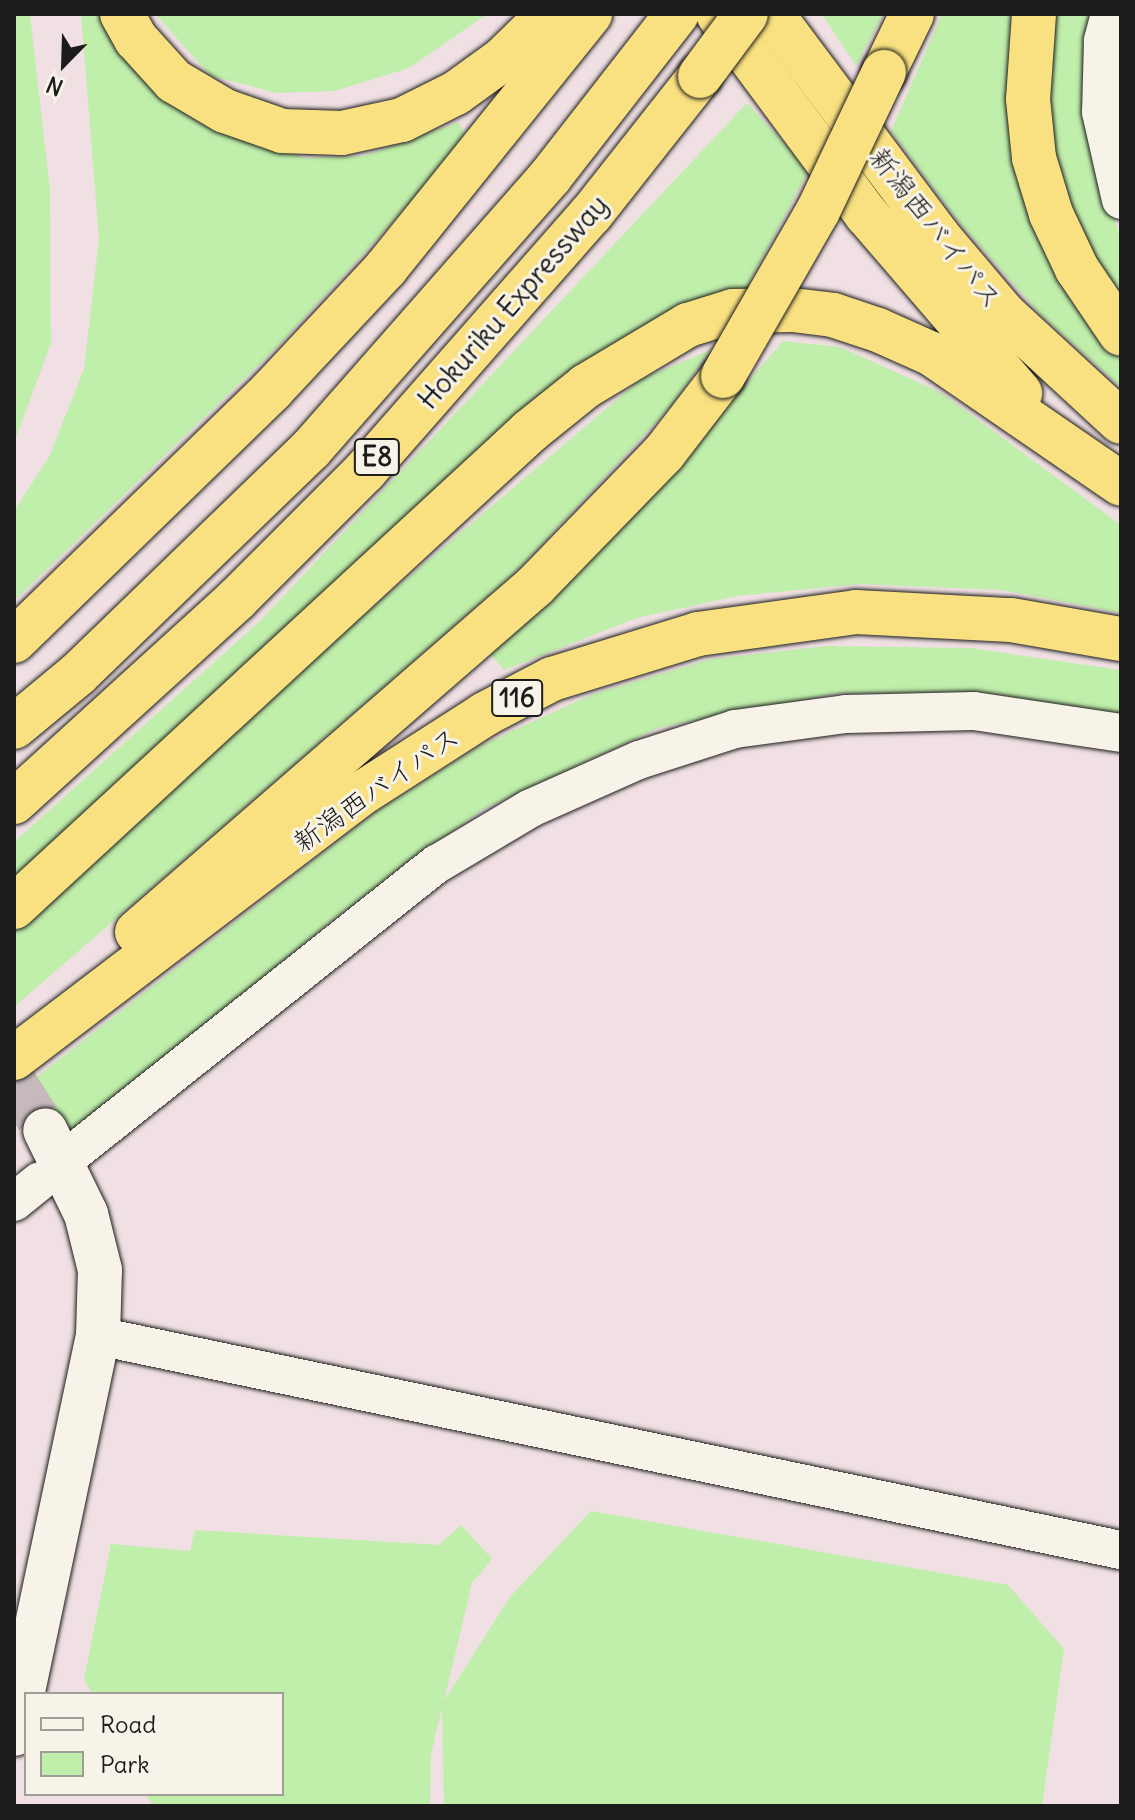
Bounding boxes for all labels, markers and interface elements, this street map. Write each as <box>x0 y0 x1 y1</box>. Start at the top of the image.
north arrow <box>24 24 104 104</box>
text: N <box>42 70 67 102</box>
street label: 新潟西バイパス <box>862 140 1010 316</box>
street label: Hokuriku Expressway <box>411 188 615 416</box>
road number: E8 <box>353 435 401 479</box>
road number: 116 <box>491 676 543 720</box>
street label: 新潟西バイパス <box>286 719 466 859</box>
legend <box>24 1692 284 1796</box>
text: Road <box>100 1709 156 1739</box>
text: Park <box>100 1749 150 1779</box>

